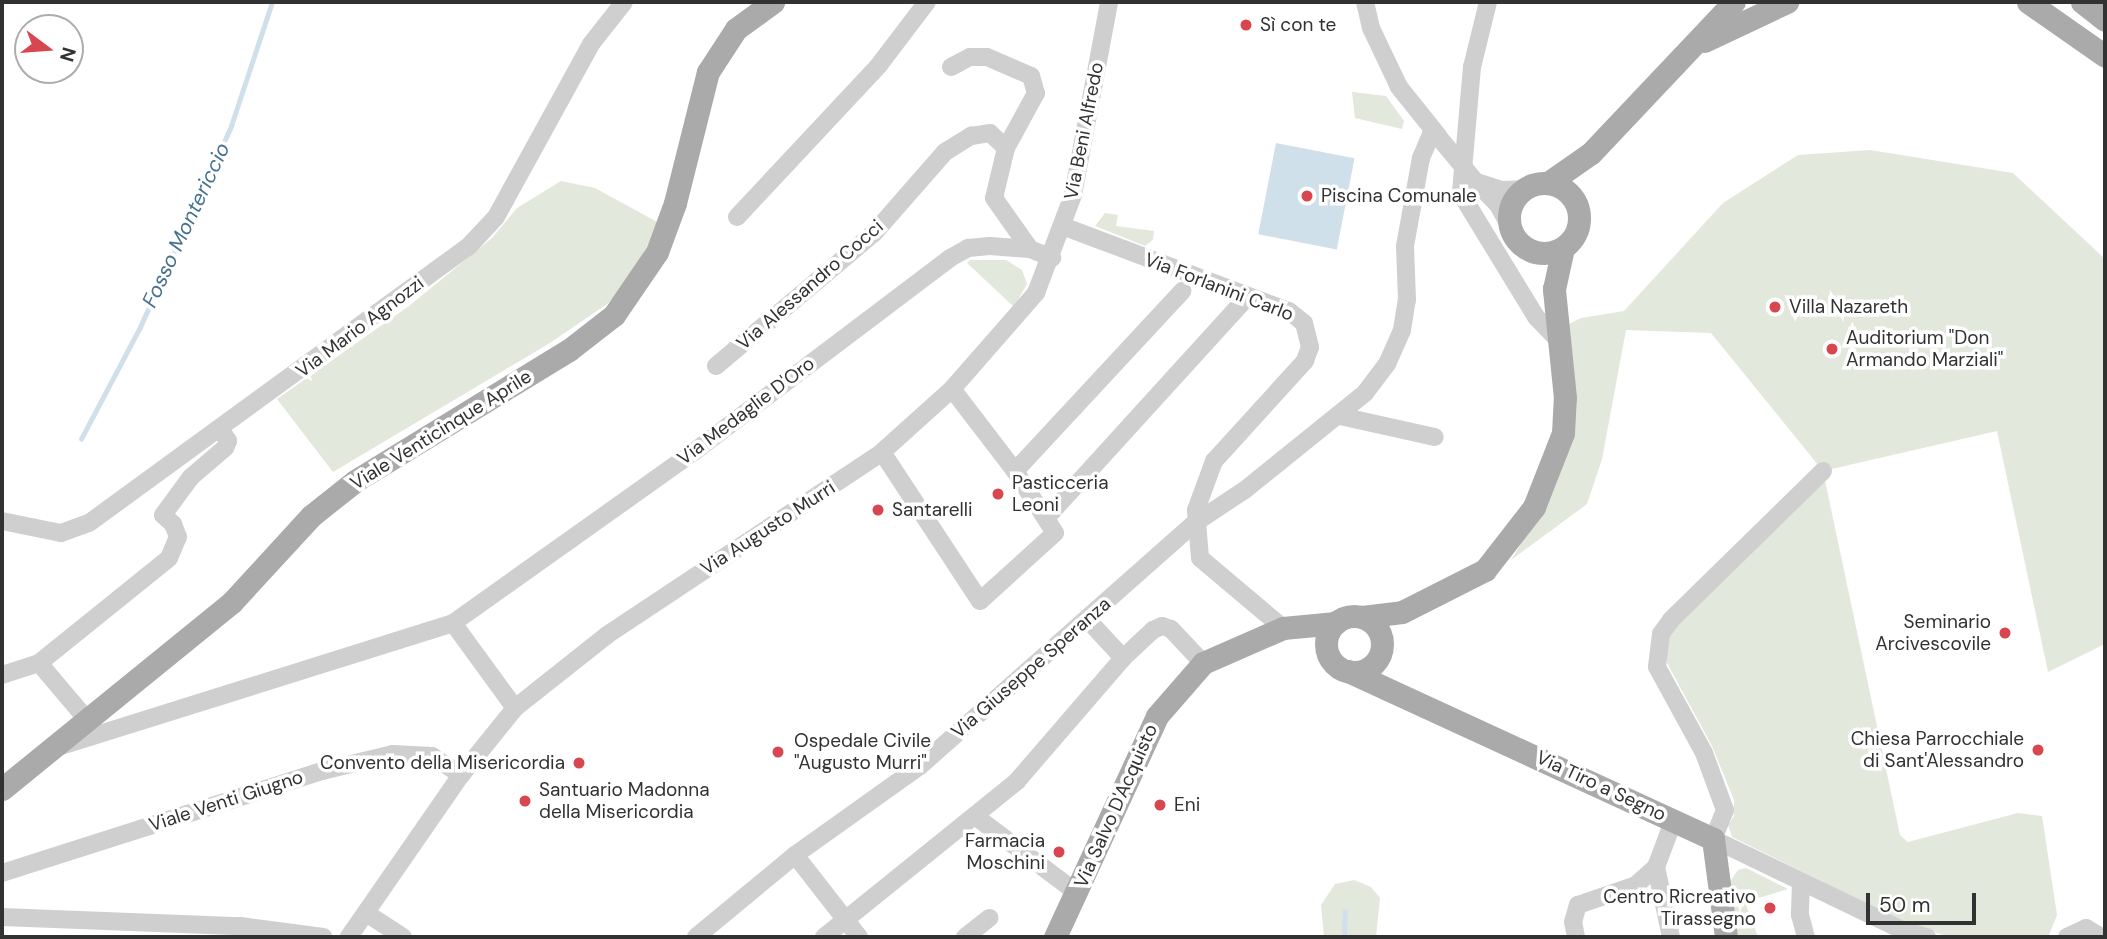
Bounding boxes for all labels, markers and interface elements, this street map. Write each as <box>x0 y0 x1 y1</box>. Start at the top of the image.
north arrow <box>14 14 84 84</box>
place label: Sì con te <box>1260 14 1336 36</box>
marker: Sì con te <box>1238 17 1254 33</box>
text: N <box>54 44 82 64</box>
street label: Via Beni Alfredo <box>1060 60 1108 202</box>
water label: Fosso Montericcio <box>137 139 235 311</box>
place label: Piscina Comunale <box>1321 185 1477 207</box>
marker: Piscina Comunale <box>1299 188 1315 204</box>
street label: Via Alessandro Cocci <box>732 215 888 355</box>
street label: Via Forlanini Carlo <box>1141 248 1297 326</box>
street label: Via Mario Agnozzi <box>292 271 428 383</box>
place label: Villa Nazareth <box>1789 296 1908 318</box>
marker: Villa Nazareth <box>1767 299 1783 315</box>
place label: Auditorium "Don Armando Marziali" <box>1846 327 2003 371</box>
marker: Auditorium "Don Armando Marziali" <box>1824 341 1840 357</box>
street label: Via Medaglie D'Oro <box>673 352 819 470</box>
street label: Viale Venticinque Aprile <box>346 365 536 495</box>
place label: Pasticceria Leoni <box>1012 472 1109 516</box>
street label: Via Augusto Murri <box>697 476 839 580</box>
marker: Pasticceria Leoni <box>990 486 1006 502</box>
place label: Santarelli <box>892 499 973 521</box>
marker: Santarelli <box>870 502 886 518</box>
street label: Via Giuseppe Speranza <box>947 593 1115 743</box>
place label: Seminario Arcivescovile <box>1875 611 1991 655</box>
marker: Seminario Arcivescovile <box>1997 625 2013 641</box>
street label: Via Salvo D'Acquisto <box>1070 721 1162 891</box>
place label: Chiesa Parrocchiale di Sant'Alessandro <box>1851 728 2024 772</box>
place label: Ospedale Civile "Augusto Murri" <box>794 730 931 774</box>
marker: Ospedale Civile "Augusto Murri" <box>768 742 788 762</box>
marker: Chiesa Parrocchiale di Sant'Alessandro <box>2030 742 2046 758</box>
street label: Via Tiro a Segno <box>1532 746 1670 826</box>
place label: Convento della Misericordia <box>320 752 565 774</box>
marker: Convento della Misericordia <box>571 755 587 771</box>
street label: Viale Venti Giugno <box>146 765 306 837</box>
place label: Santuario Madonna della Misericordia <box>539 779 709 823</box>
marker: Santuario Madonna della Misericordia <box>517 793 533 809</box>
place label: Eni <box>1174 794 1200 816</box>
marker: Eni <box>1152 797 1168 813</box>
place label: Farmacia Moschini <box>965 830 1045 874</box>
marker: Farmacia Moschini <box>1051 844 1067 860</box>
scale bar <box>1869 880 1979 924</box>
place label: Centro Ricreativo Tirassegno <box>1603 886 1756 930</box>
text: 50 m <box>1879 891 1930 919</box>
marker: Centro Ricreativo Tirassegno <box>1762 900 1778 916</box>

